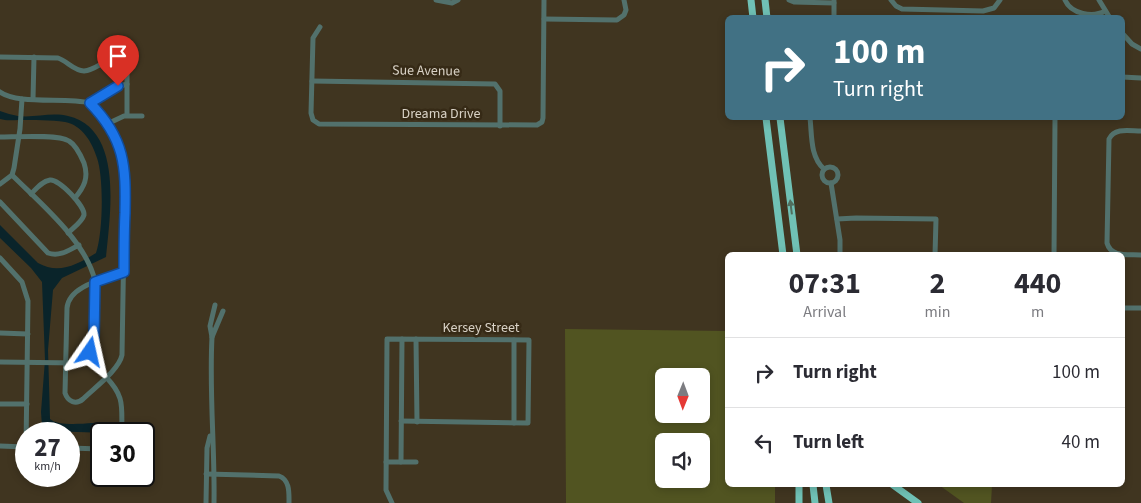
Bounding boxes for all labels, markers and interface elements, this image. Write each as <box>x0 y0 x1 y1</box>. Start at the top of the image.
text: 100 m <box>833 27 925 77</box>
pin <box>97 35 139 86</box>
icon: right <box>750 35 815 100</box>
icon: arrive <box>104 42 132 70</box>
street label: Sue Avenue <box>392 60 460 82</box>
text: Turn right <box>833 73 923 105</box>
street label: Dreama Drive <box>402 104 481 124</box>
one-way arrow <box>786 198 794 214</box>
text: 07:31 <box>789 262 861 305</box>
text: 2 <box>929 262 945 305</box>
text: 440 <box>1014 262 1061 305</box>
text: Arrival <box>803 301 846 323</box>
text: min <box>924 301 950 323</box>
text: m <box>1031 301 1044 323</box>
street label: Kersey Street <box>442 318 520 338</box>
position arrow <box>63 325 115 377</box>
icon: right <box>750 359 778 387</box>
text: Turn right <box>793 359 877 386</box>
text: 100 m <box>1052 359 1100 386</box>
north arrow <box>655 368 710 422</box>
map controls <box>655 368 710 488</box>
speed limit sign: 30 <box>90 422 155 487</box>
icon: left <box>750 429 778 457</box>
text: Turn left <box>793 429 864 456</box>
text: 40 m <box>1062 429 1100 456</box>
text: 27 <box>34 430 61 466</box>
button: sound <box>655 433 710 488</box>
text: km/h <box>34 458 61 475</box>

